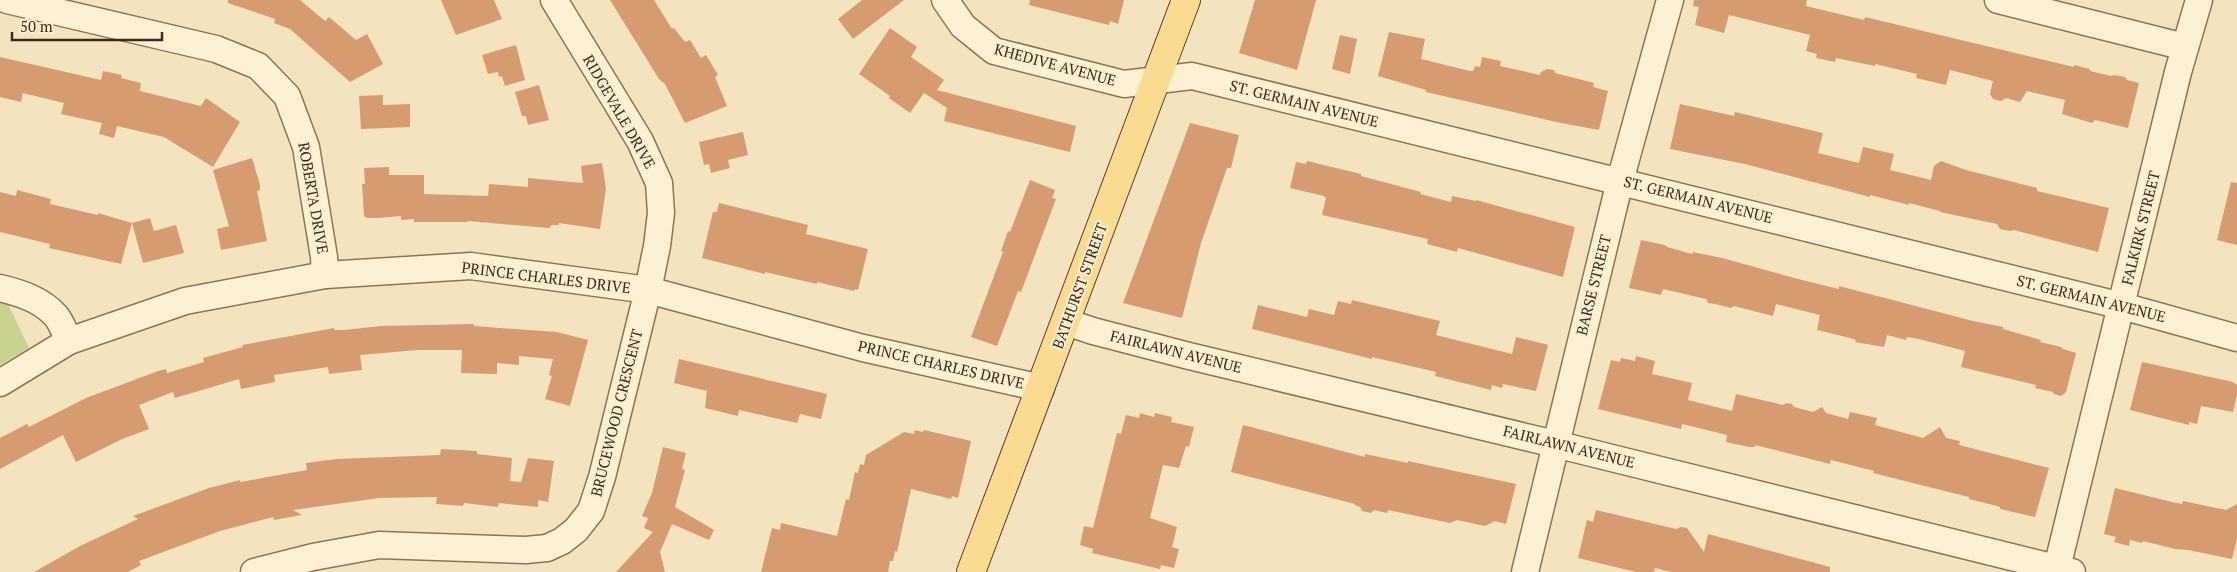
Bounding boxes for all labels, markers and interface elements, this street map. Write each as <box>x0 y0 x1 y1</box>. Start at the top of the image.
scale bar <box>12 10 162 42</box>
text: 50 m <box>20 16 53 36</box>
street label: KHEDIVE AVENUE <box>992 38 1118 90</box>
street label: RIDGEVALE DRIVE <box>579 51 661 172</box>
street label: ST. GERMAIN AVENUE <box>1228 75 1381 131</box>
street label: ROBERTA DRIVE <box>294 140 334 255</box>
street label: FALKIRK STREET <box>2116 169 2164 287</box>
street label: ST. GERMAIN AVENUE <box>1622 171 1775 227</box>
street label: BATHURST STREET <box>1047 220 1111 351</box>
street label: BARSE STREET <box>1571 232 1615 337</box>
street label: PRINCE CHARLES DRIVE <box>460 257 632 297</box>
street label: ST. GERMAIN AVENUE <box>2015 270 2168 326</box>
street label: FAIRLAWN AVENUE <box>1108 325 1244 377</box>
street label: BRUCEWOOD CRESCENT <box>586 327 647 499</box>
street label: PRINCE CHARLES DRIVE <box>856 335 1026 393</box>
street label: FAIRLAWN AVENUE <box>1501 420 1637 472</box>

